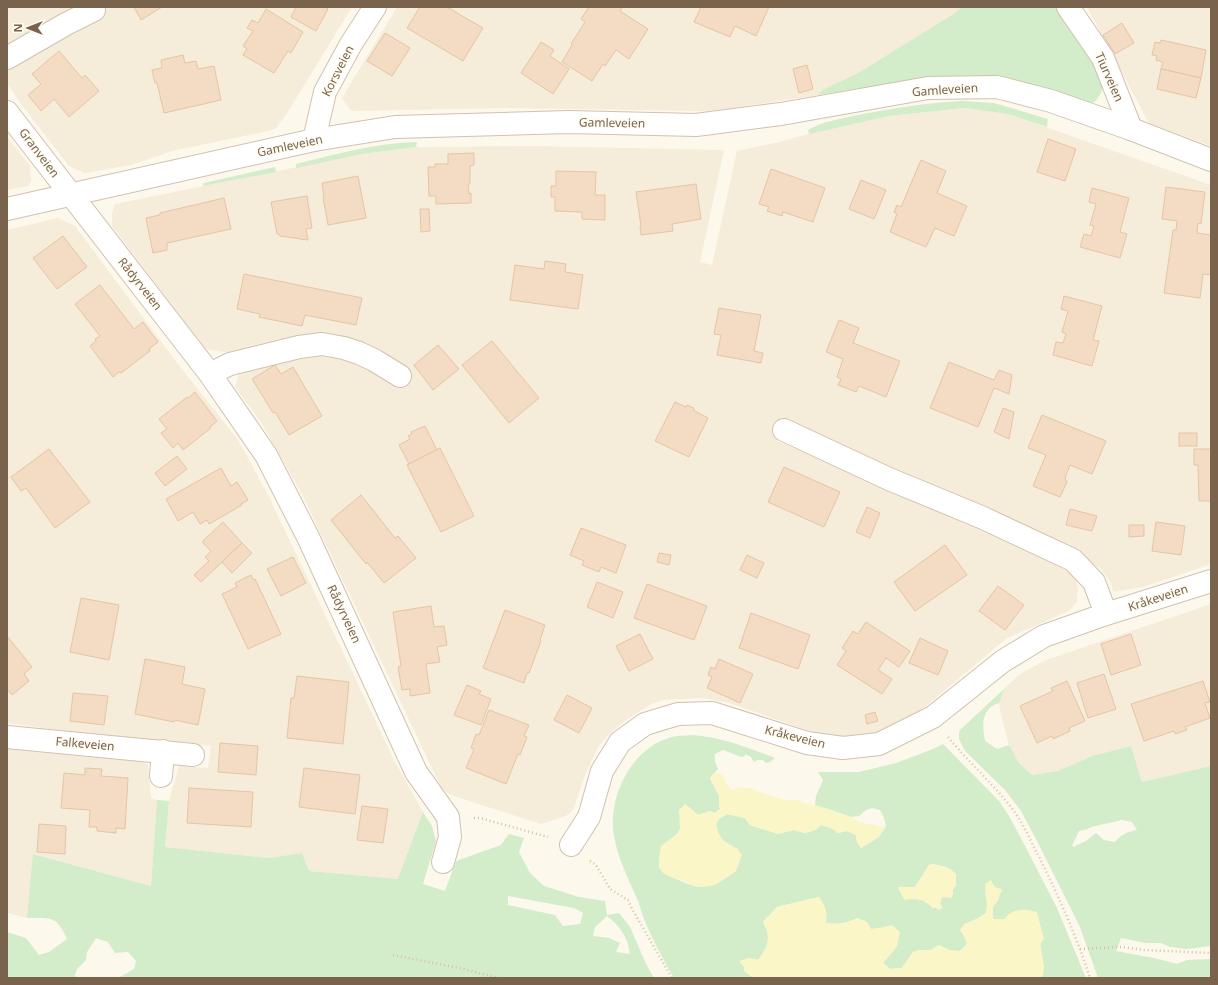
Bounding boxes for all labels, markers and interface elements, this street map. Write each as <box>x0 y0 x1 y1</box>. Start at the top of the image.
north arrow <box>8 8 48 48</box>
text: N <box>10 24 25 32</box>
street label: Korsveien <box>317 42 358 99</box>
street label: Tiurveien <box>1091 49 1128 104</box>
street label: Gamleveien <box>911 79 979 100</box>
street label: Gamleveien <box>579 113 645 132</box>
street label: Granveien <box>15 125 64 181</box>
street label: Gamleveien <box>256 130 324 161</box>
street label: Rådyrveien <box>114 254 166 314</box>
street label: Kråkeveien <box>1126 580 1190 615</box>
street label: Rådyrveien <box>323 582 365 646</box>
street label: Kråkeveien <box>763 721 827 752</box>
street label: Falkeveien <box>55 732 115 755</box>

